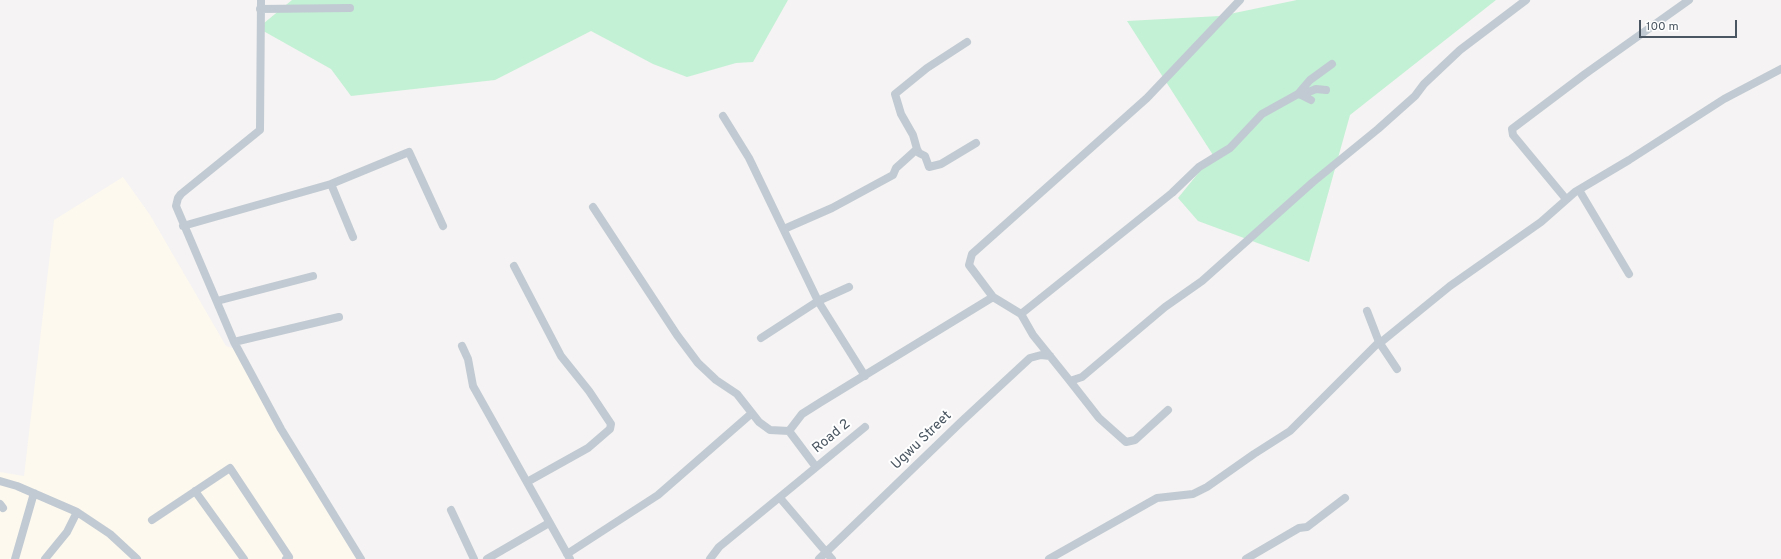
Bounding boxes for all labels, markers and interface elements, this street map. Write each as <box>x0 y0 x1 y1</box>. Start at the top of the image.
scale bar <box>1641 12 1739 38</box>
text: 100 m <box>1646 19 1679 35</box>
street label: Ugwu Street <box>888 408 956 474</box>
street label: Road 2 <box>810 416 854 458</box>

